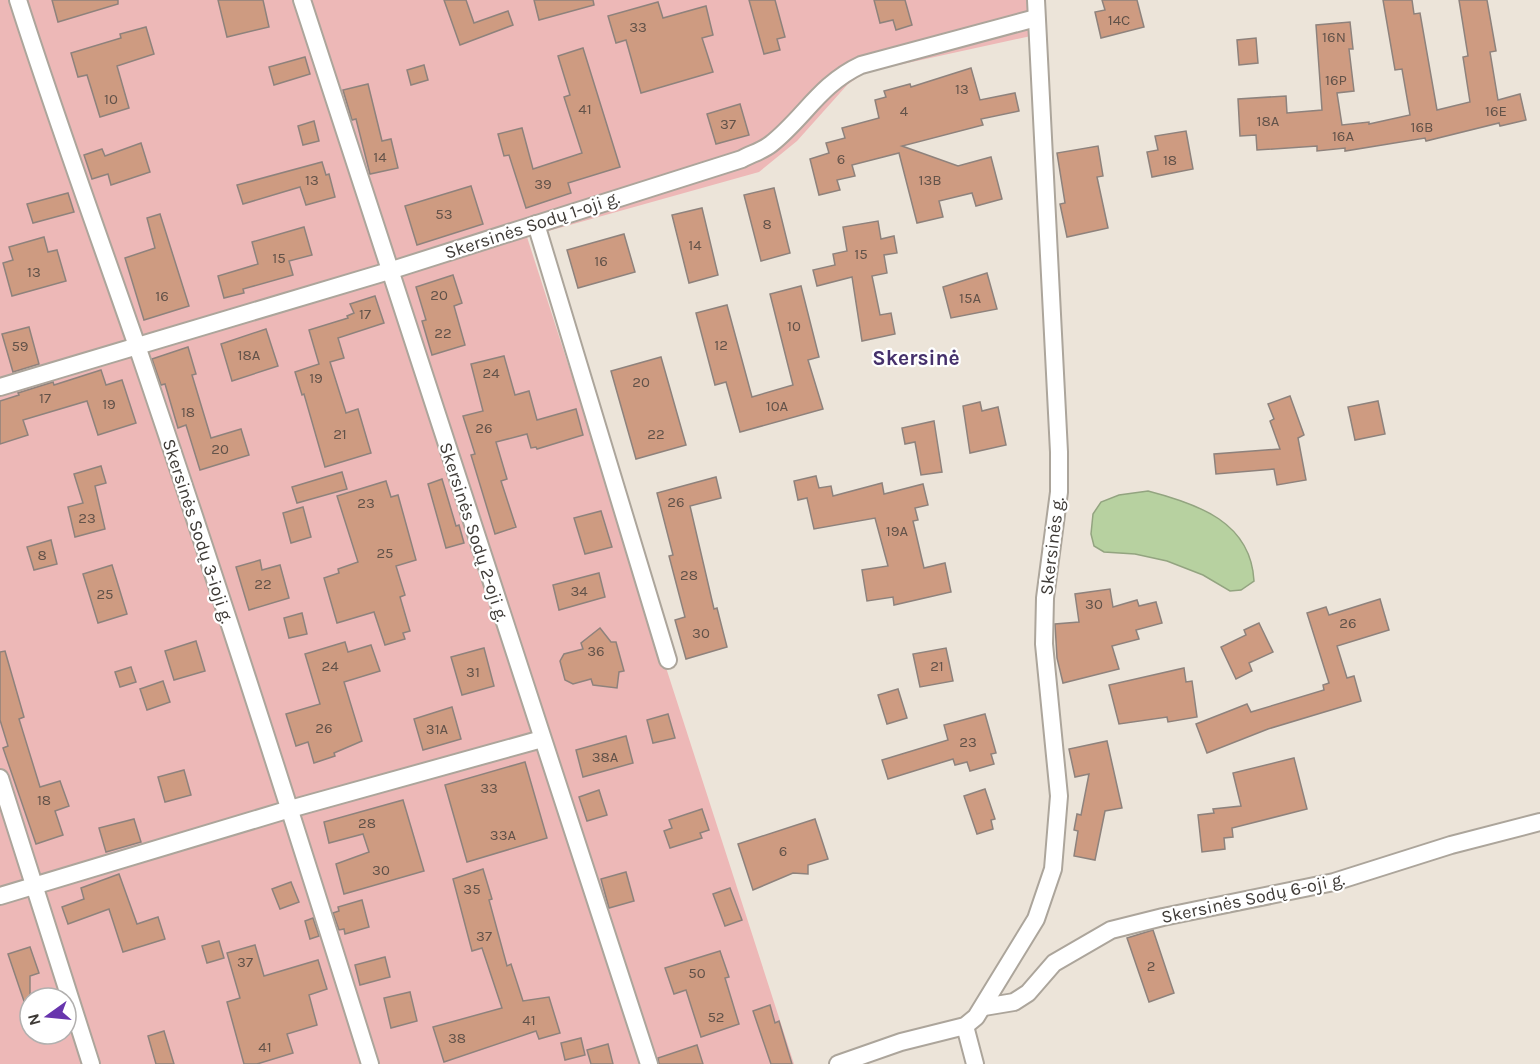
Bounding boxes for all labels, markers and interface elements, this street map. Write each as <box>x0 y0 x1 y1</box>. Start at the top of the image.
house number: 14C <box>1108 11 1130 29</box>
house number: 33 <box>629 18 647 36</box>
house number: 16N <box>1322 28 1346 46</box>
house number: 16P <box>1325 71 1347 89</box>
house number: 13 <box>955 80 969 98</box>
house number: 10 <box>104 90 118 108</box>
house number: 41 <box>578 100 592 118</box>
house number: 4 <box>900 102 909 120</box>
house number: 16E <box>1485 102 1507 120</box>
house number: 18A <box>1257 112 1280 130</box>
house number: 37 <box>720 115 736 133</box>
house number: 16B <box>1411 118 1433 136</box>
house number: 16A <box>1332 127 1354 145</box>
house number: 14 <box>373 148 387 166</box>
house number: 6 <box>837 150 845 168</box>
house number: 18 <box>1163 151 1177 169</box>
house number: 13 <box>305 171 319 189</box>
house number: 13B <box>918 171 942 189</box>
house number: 39 <box>534 175 552 193</box>
street label: Skersinės Sodų 1-oji g. <box>442 186 622 264</box>
house number: 53 <box>435 205 453 223</box>
house number: 8 <box>762 215 772 233</box>
house number: 14 <box>688 236 702 254</box>
house number: 15 <box>854 245 868 263</box>
house number: 15 <box>272 249 286 267</box>
house number: 16 <box>594 252 608 270</box>
house number: 13 <box>27 263 41 281</box>
house number: 20 <box>430 286 448 304</box>
house number: 16 <box>155 287 169 305</box>
house number: 15A <box>959 289 981 307</box>
house number: 17 <box>359 305 371 323</box>
house number: 10 <box>787 317 801 335</box>
house number: 22 <box>434 324 452 342</box>
house number: 12 <box>714 336 728 354</box>
house number: 59 <box>11 337 29 355</box>
house number: 18A <box>238 346 261 364</box>
district label: Skersinė <box>872 346 960 370</box>
house number: 24 <box>482 364 500 382</box>
house number: 19 <box>309 369 323 387</box>
house number: 20 <box>632 373 650 391</box>
house number: 17 <box>39 389 51 407</box>
house number: 19 <box>102 395 116 413</box>
house number: 10A <box>766 397 789 415</box>
house number: 18 <box>181 403 195 421</box>
house number: 26 <box>475 419 493 437</box>
house number: 21 <box>333 425 347 443</box>
house number: 22 <box>647 425 665 443</box>
street label: Skersinės Sodų 3-ioji g. <box>158 436 238 626</box>
house number: 20 <box>211 440 229 458</box>
street label: Skersinės Sodų 2-oji g. <box>435 440 513 624</box>
house number: 26 <box>667 493 685 511</box>
house number: 23 <box>357 494 375 512</box>
street label: Skersinės g. <box>1035 496 1069 596</box>
house number: 23 <box>78 509 96 527</box>
house number: 19A <box>886 522 909 540</box>
house number: 25 <box>376 544 394 562</box>
house number: 8 <box>37 546 47 564</box>
house number: 28 <box>680 566 698 584</box>
house number: 22 <box>254 575 272 593</box>
house number: 34 <box>570 582 588 600</box>
house number: 25 <box>96 585 114 603</box>
house number: 30 <box>1085 595 1103 613</box>
house number: 26 <box>1339 614 1357 632</box>
house number: 30 <box>692 624 710 642</box>
house number: 36 <box>587 642 605 660</box>
house number: 24 <box>321 657 339 675</box>
house number: 21 <box>930 657 944 675</box>
house number: 31 <box>466 663 480 681</box>
house number: 26 <box>315 719 333 737</box>
house number: 31A <box>426 720 449 738</box>
house number: 23 <box>959 733 977 751</box>
house number: 38A <box>592 748 619 766</box>
house number: 33 <box>480 779 498 797</box>
house number: 18 <box>37 791 51 809</box>
house number: 28 <box>358 814 376 832</box>
house number: 33A <box>490 826 517 844</box>
house number: 6 <box>779 842 787 860</box>
house number: 30 <box>372 861 390 879</box>
street label: Skersinės Sodų 6-oji g. <box>1159 868 1347 928</box>
house number: 35 <box>463 880 481 898</box>
house number: 37 <box>476 927 492 945</box>
house number: 37 <box>237 953 253 971</box>
house number: 2 <box>1147 957 1155 975</box>
house number: 50 <box>688 964 706 982</box>
north arrow <box>18 986 78 1046</box>
house number: 52 <box>707 1008 725 1026</box>
house number: 41 <box>522 1011 536 1029</box>
text: N <box>23 1012 45 1028</box>
house number: 38 <box>448 1029 466 1047</box>
house number: 41 <box>258 1038 272 1056</box>

